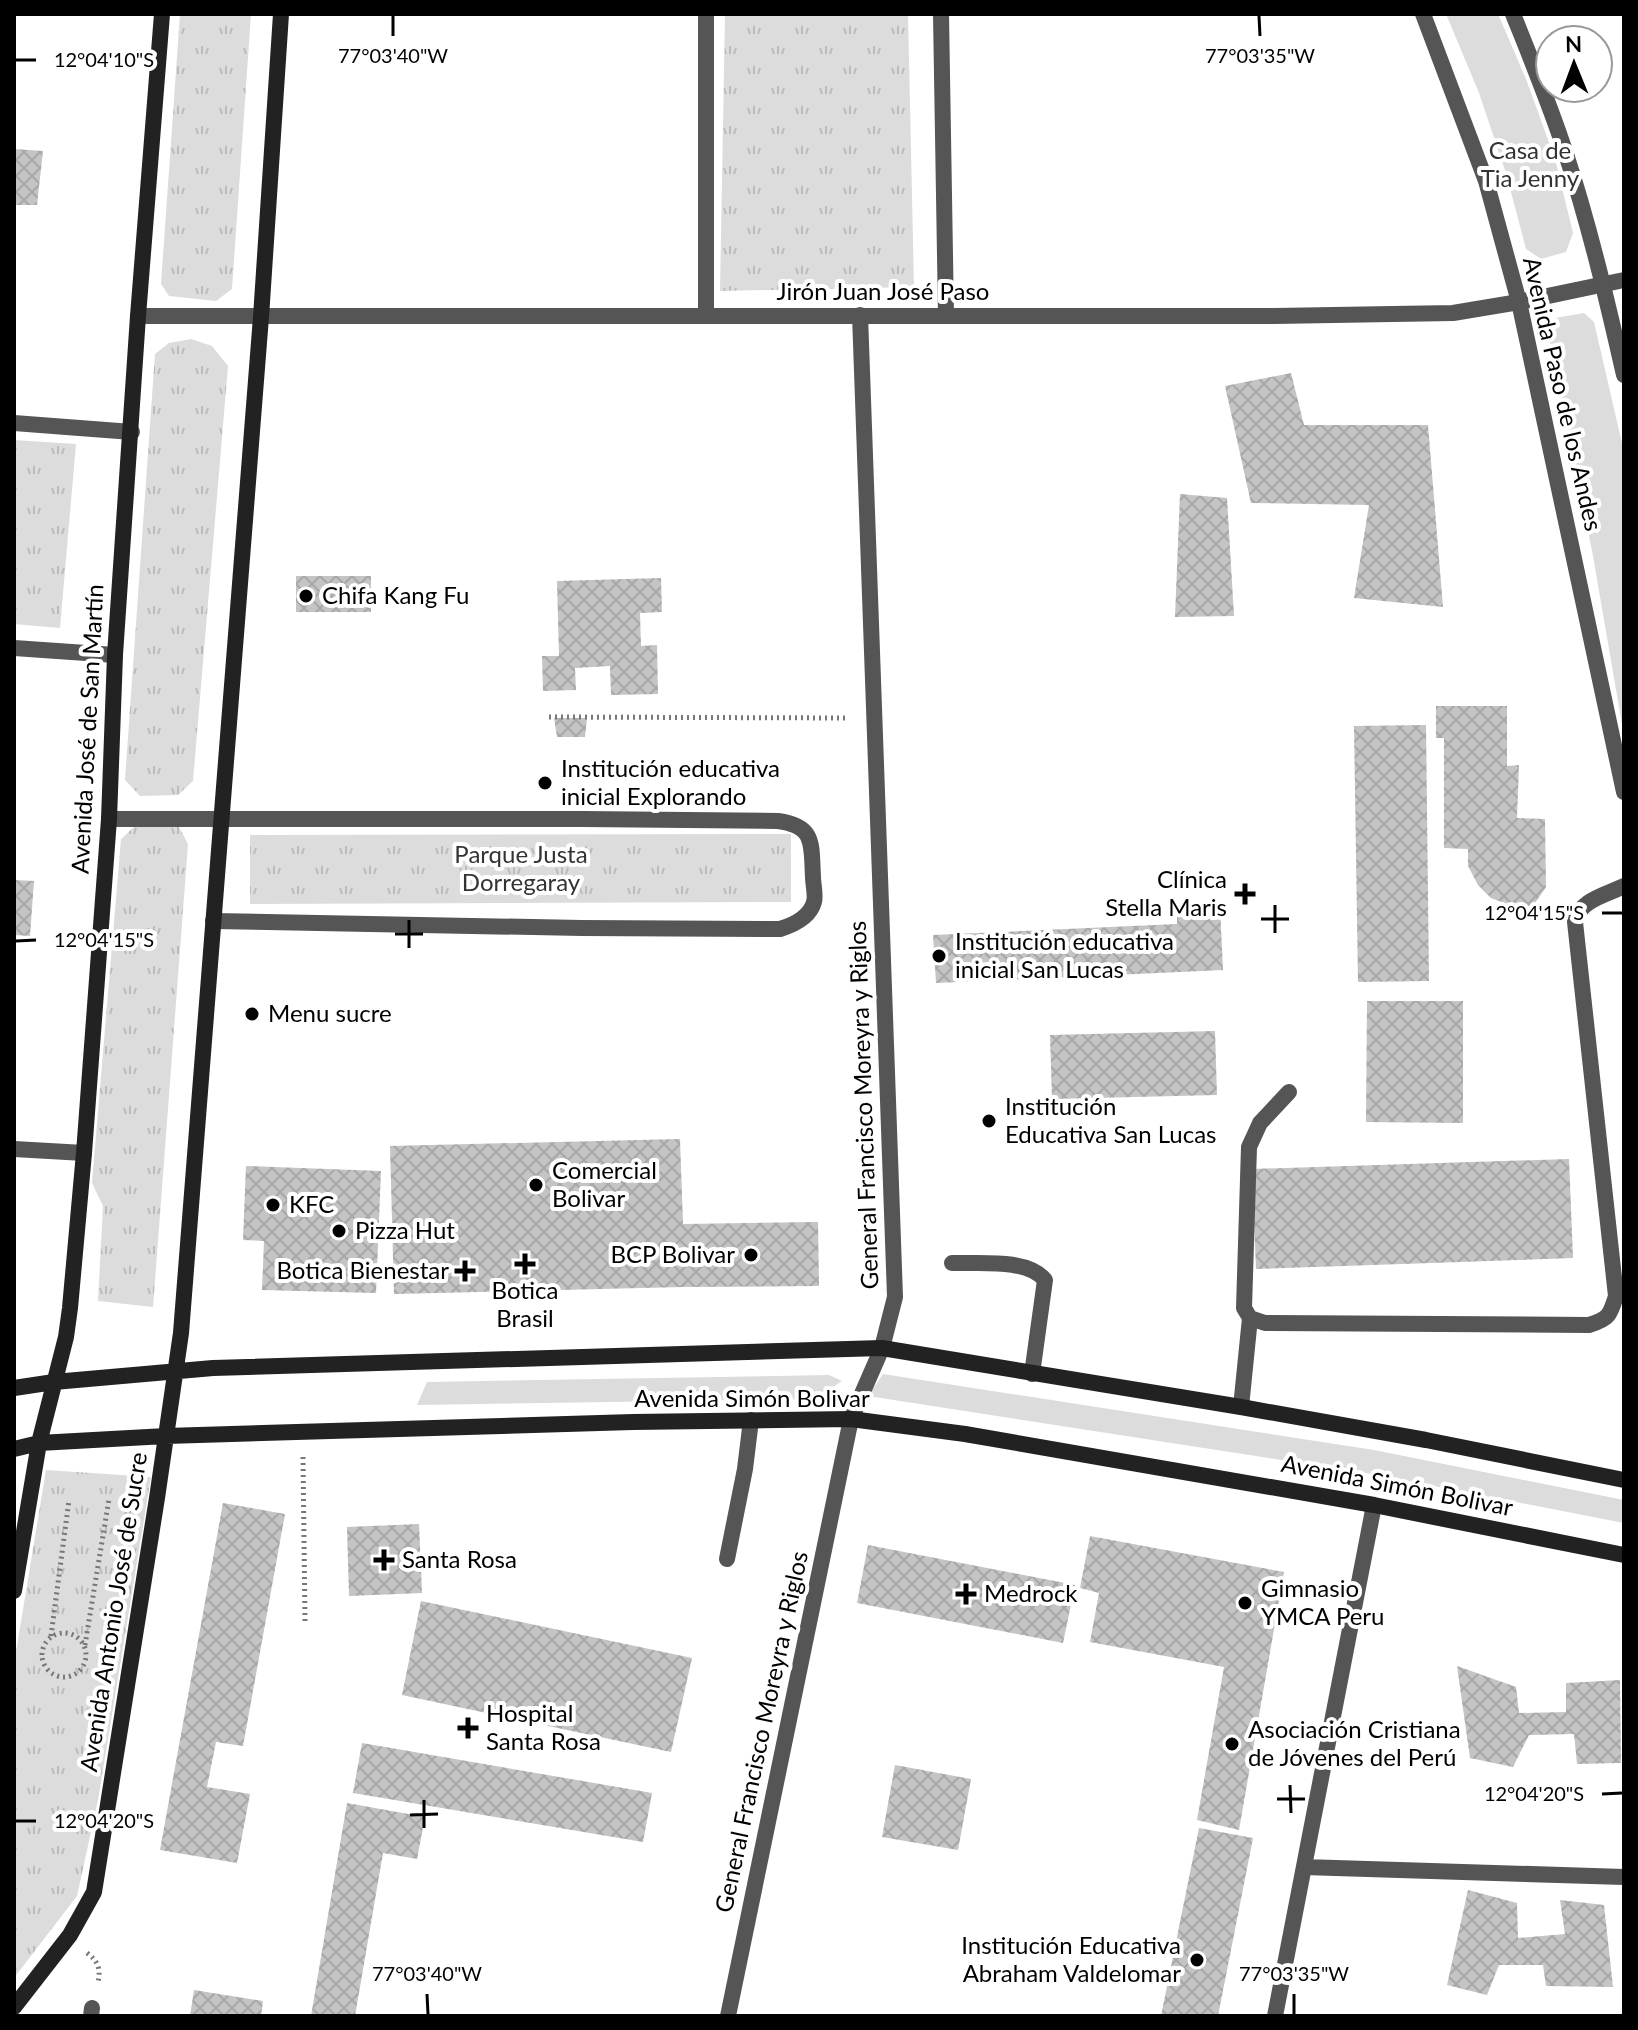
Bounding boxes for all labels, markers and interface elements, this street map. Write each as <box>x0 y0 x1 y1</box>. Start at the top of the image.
north arrow <box>1534 24 1614 104</box>
text: N <box>1565 30 1582 57</box>
text: 77°03'40"W <box>338 43 448 67</box>
text: 77°03'35"W <box>1205 43 1315 67</box>
text: 12°04'10"S <box>54 47 154 71</box>
park label: Casa de Tia Jenny <box>1481 135 1580 192</box>
street label: Avenida Paso de los Andes <box>1518 254 1609 533</box>
street label: Jirón Juan José Paso <box>777 276 989 305</box>
place label: Chifa Kang Fu <box>322 580 469 609</box>
street label: Avenida José de San Martín <box>64 583 109 874</box>
marker: Chifa Kang Fu <box>297 587 315 605</box>
place label: Institución educativa inicial Explorando <box>561 753 780 810</box>
marker: Institución educativa inicial Explorando <box>536 774 554 792</box>
park label: Parque Justa Dorregaray <box>454 839 588 896</box>
place label: Clínica Stella Maris <box>1105 864 1227 921</box>
marker: Clínica Stella Maris <box>1234 883 1256 905</box>
text: 12°04'15"S <box>1484 900 1584 924</box>
street label: General Francisco Moreyra y Riglos <box>842 920 883 1290</box>
place label: Institución educativa inicial San Lucas <box>955 926 1174 983</box>
text: 12°04'15"S <box>54 927 154 951</box>
marker: Institución educativa inicial San Lucas <box>930 947 948 965</box>
place label: Menu sucre <box>268 998 392 1027</box>
marker: Menu sucre <box>243 1005 261 1023</box>
place label: Institución Educativa San Lucas <box>1005 1091 1217 1148</box>
marker: Institución Educativa San Lucas <box>980 1112 998 1130</box>
place label: Comercial Bolivar <box>552 1155 657 1212</box>
marker: Comercial Bolivar <box>527 1176 545 1194</box>
place label: KFC <box>289 1189 334 1218</box>
marker: KFC <box>264 1196 282 1214</box>
place label: Pizza Hut <box>355 1215 455 1244</box>
marker: Pizza Hut <box>330 1222 348 1240</box>
place label: BCP Bolivar <box>610 1239 735 1268</box>
marker: BCP Bolivar <box>742 1246 760 1264</box>
place label: Botica Bienestar <box>277 1255 449 1284</box>
marker: Botica Brasil <box>516 1255 534 1273</box>
marker: Botica Bienestar <box>456 1262 474 1280</box>
place label: Botica Brasil <box>492 1275 558 1332</box>
street label: Avenida Simón Bolivar <box>634 1383 870 1412</box>
street label: Avenida Simón Bolivar <box>1279 1448 1516 1521</box>
street label: Avenida Antonio José de Sucre <box>73 1450 152 1774</box>
place label: Santa Rosa <box>402 1544 517 1573</box>
street label: General Francisco Moreyra y Riglos <box>708 1548 813 1915</box>
marker: Santa Rosa <box>373 1549 395 1571</box>
place label: Gimnasio YMCA Peru <box>1261 1573 1384 1630</box>
place label: Medrock <box>984 1578 1078 1607</box>
marker: Medrock <box>955 1583 977 1605</box>
marker: Gimnasio YMCA Peru <box>1236 1594 1254 1612</box>
place label: Hospital Santa Rosa <box>486 1698 601 1755</box>
place label: Asociación Cristiana de Jóvenes del Perú <box>1248 1714 1461 1771</box>
marker: Hospital Santa Rosa <box>457 1717 479 1739</box>
marker: Asociación Cristiana de Jóvenes del Perú <box>1223 1735 1241 1753</box>
text: 12°04'20"S <box>1484 1781 1584 1805</box>
text: 12°04'20"S <box>54 1808 154 1832</box>
place label: Institución Educativa Abraham Valdelomar <box>961 1930 1181 1987</box>
marker: Institución Educativa Abraham Valdelomar <box>1188 1951 1206 1969</box>
text: 77°03'40"W <box>372 1961 482 1985</box>
text: 77°03'35"W <box>1239 1961 1349 1985</box>

